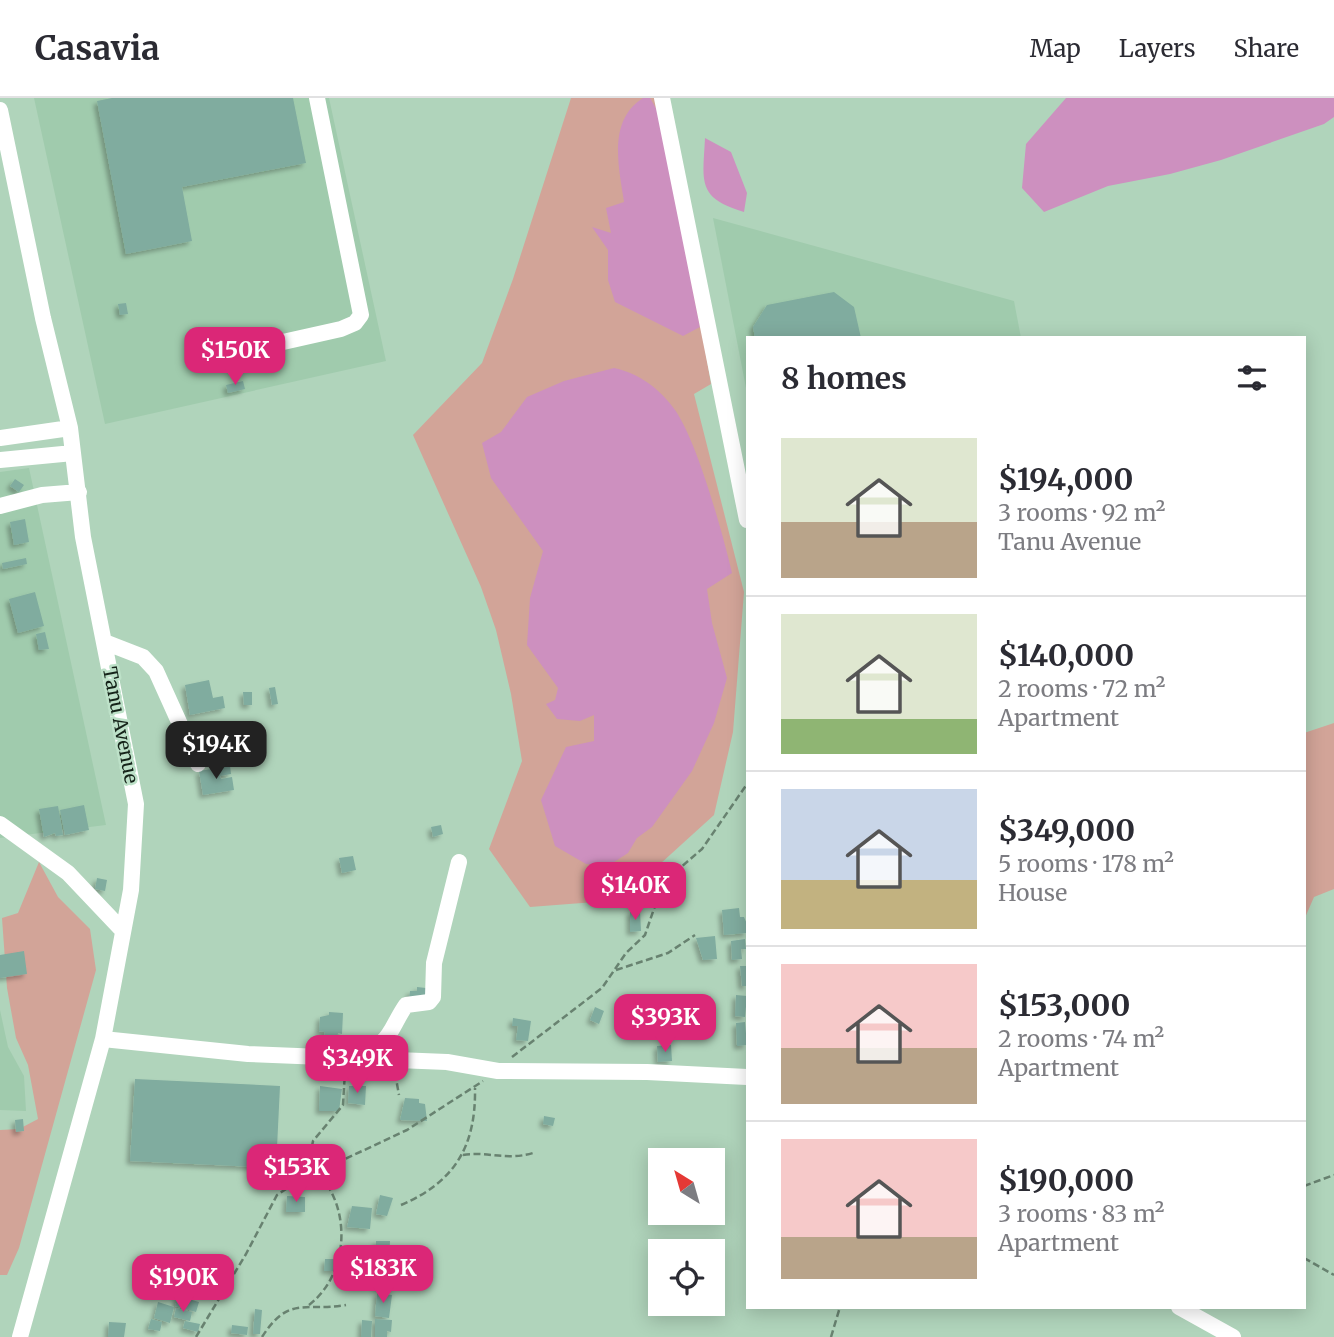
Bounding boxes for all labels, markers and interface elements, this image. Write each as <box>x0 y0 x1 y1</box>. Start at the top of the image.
text: Casavia <box>35 28 160 69</box>
text: Map <box>1030 33 1081 64</box>
text: Layers <box>1119 33 1195 64</box>
text: Share <box>1233 33 1299 64</box>
pin: $150K <box>186 328 284 387</box>
text: $150K <box>200 335 270 364</box>
text: 8 homes <box>781 359 907 397</box>
icon: filters <box>1233 359 1271 397</box>
text: $194,000 <box>998 460 1133 498</box>
icon: home <box>837 466 921 550</box>
text: 3 rooms · 92 m² <box>998 498 1165 527</box>
text: Tanu Avenue <box>998 527 1141 556</box>
text: $140,000 <box>998 636 1134 674</box>
icon: home <box>837 642 921 726</box>
street label: Tanu Avenue <box>98 665 144 785</box>
text: 2 rooms · 72 m² <box>998 674 1165 703</box>
text: Apartment <box>998 703 1119 732</box>
pin: $194K <box>167 722 265 781</box>
text: $194K <box>182 729 250 758</box>
text: $349,000 <box>998 811 1135 849</box>
icon: home <box>837 817 921 901</box>
text: 5 rooms · 178 m² <box>998 849 1174 878</box>
pin: $140K <box>586 862 684 922</box>
text: $140K <box>600 870 670 899</box>
text: House <box>998 878 1067 907</box>
text: $153,000 <box>998 986 1130 1024</box>
icon: home <box>837 992 921 1076</box>
pin: $393K <box>616 995 714 1054</box>
text: $393K <box>630 1002 700 1031</box>
text: 2 rooms · 74 m² <box>998 1024 1164 1053</box>
pin: $349K <box>308 1035 406 1095</box>
text: $349K <box>321 1043 393 1072</box>
text: Apartment <box>998 1053 1119 1082</box>
pin: $153K <box>247 1144 345 1204</box>
north arrow <box>648 1148 724 1225</box>
map controls <box>648 1148 725 1316</box>
text: $153K <box>263 1152 329 1181</box>
text: $190,000 <box>998 1161 1134 1199</box>
icon: home <box>837 1167 921 1251</box>
text: 3 rooms · 83 m² <box>998 1199 1164 1228</box>
text: Apartment <box>998 1228 1119 1257</box>
button: locate <box>648 1239 725 1316</box>
pin: $183K <box>334 1246 432 1305</box>
text: $183K <box>349 1253 417 1282</box>
pin: $190K <box>134 1254 232 1314</box>
text: $190K <box>148 1262 218 1291</box>

